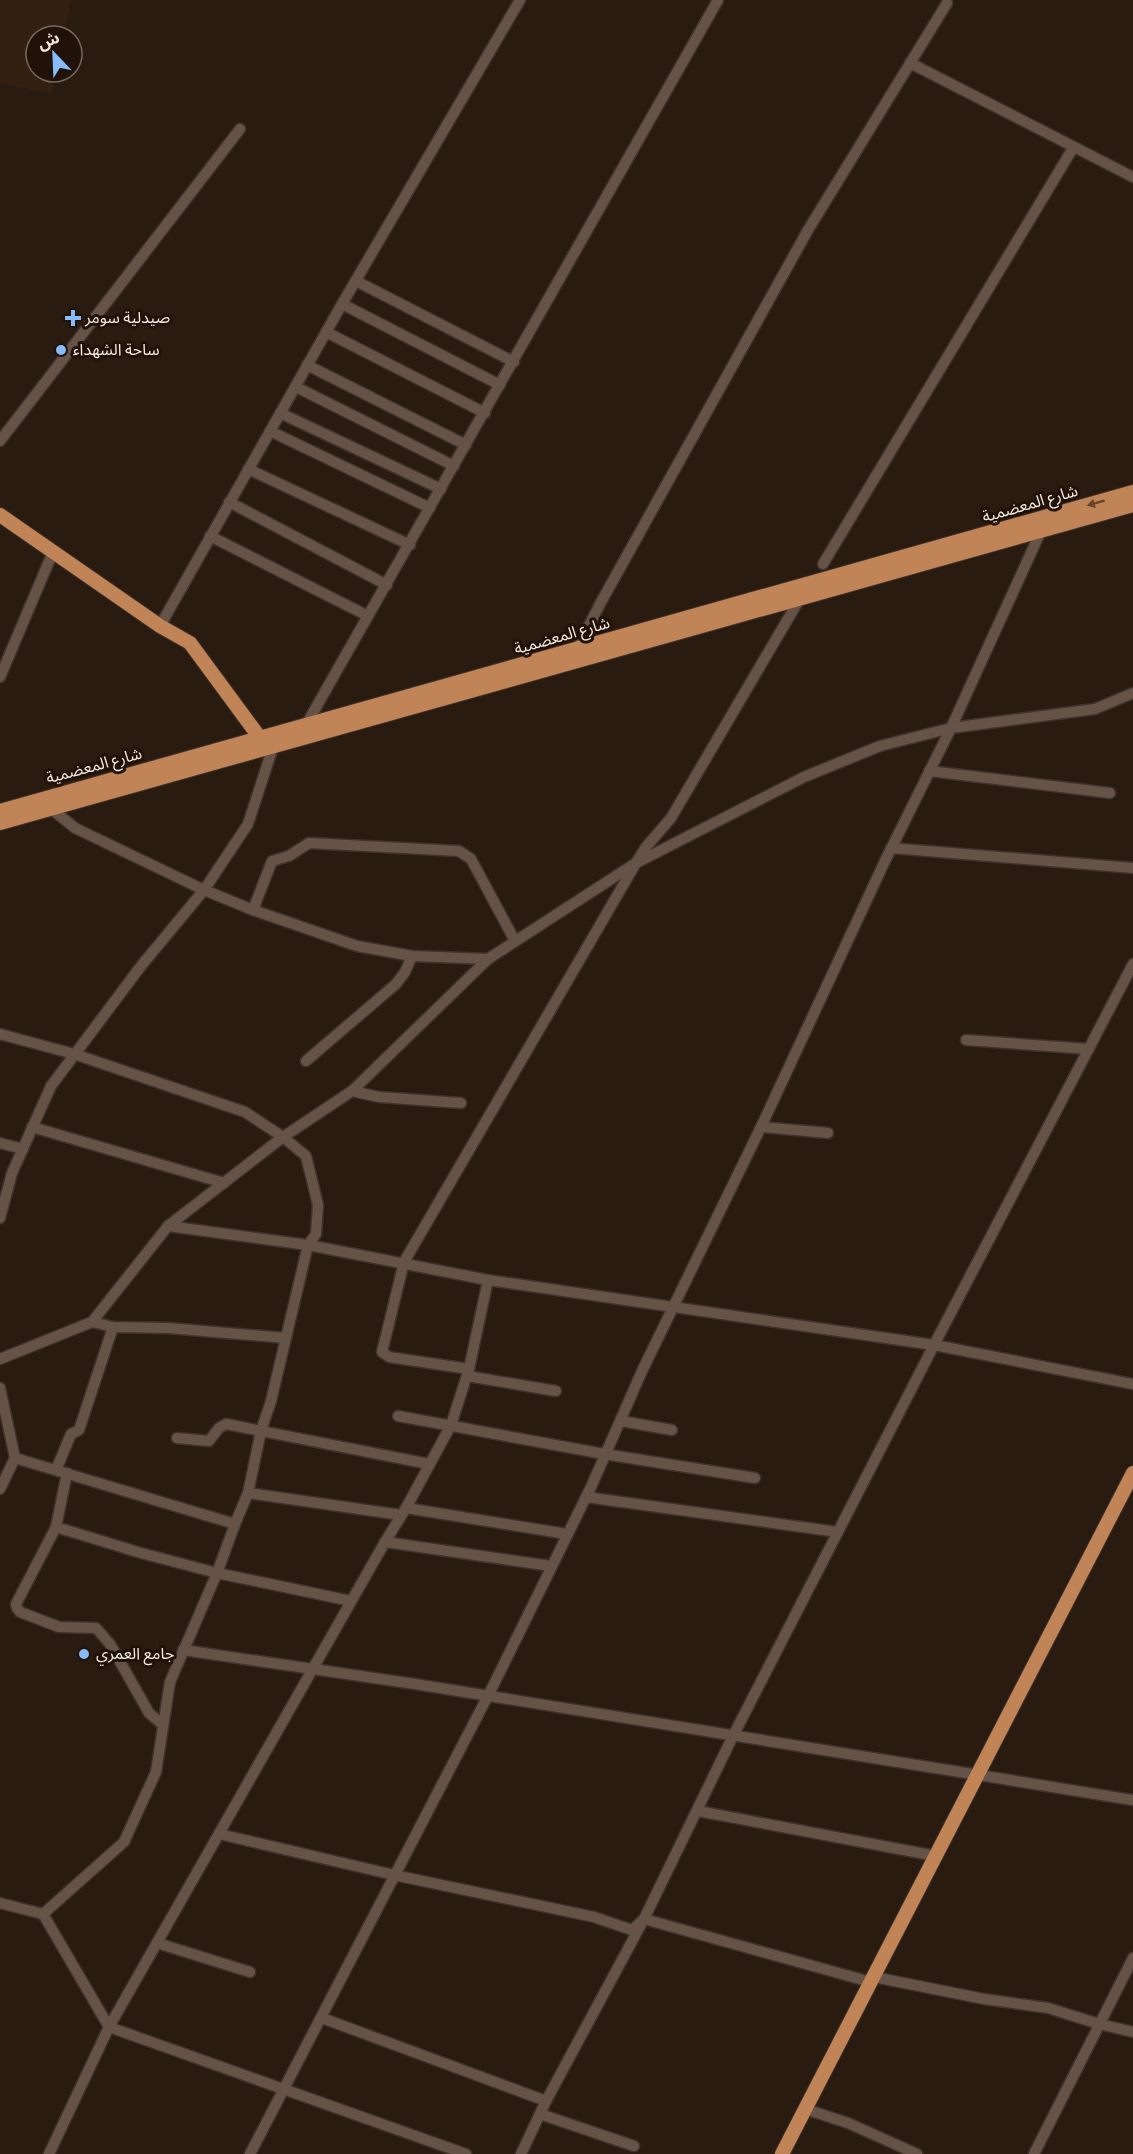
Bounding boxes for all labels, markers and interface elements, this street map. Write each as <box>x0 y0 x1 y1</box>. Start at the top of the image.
north arrow <box>24 24 84 84</box>
text: ش <box>35 28 63 55</box>
place label: صيدلية سومر <box>84 308 170 328</box>
marker: صيدلية سومر <box>66 311 80 325</box>
place label: ساحة الشهداء <box>73 340 160 360</box>
marker: ساحة الشهداء <box>54 343 68 357</box>
street label: شارع المعضمية <box>980 481 1081 529</box>
one-way arrow <box>1087 498 1105 508</box>
street label: شارع المعضمية <box>512 613 613 661</box>
street label: شارع المعضمية <box>44 744 145 790</box>
place label: جامع العمري <box>96 1644 175 1666</box>
marker: جامع العمري <box>77 1647 91 1661</box>

